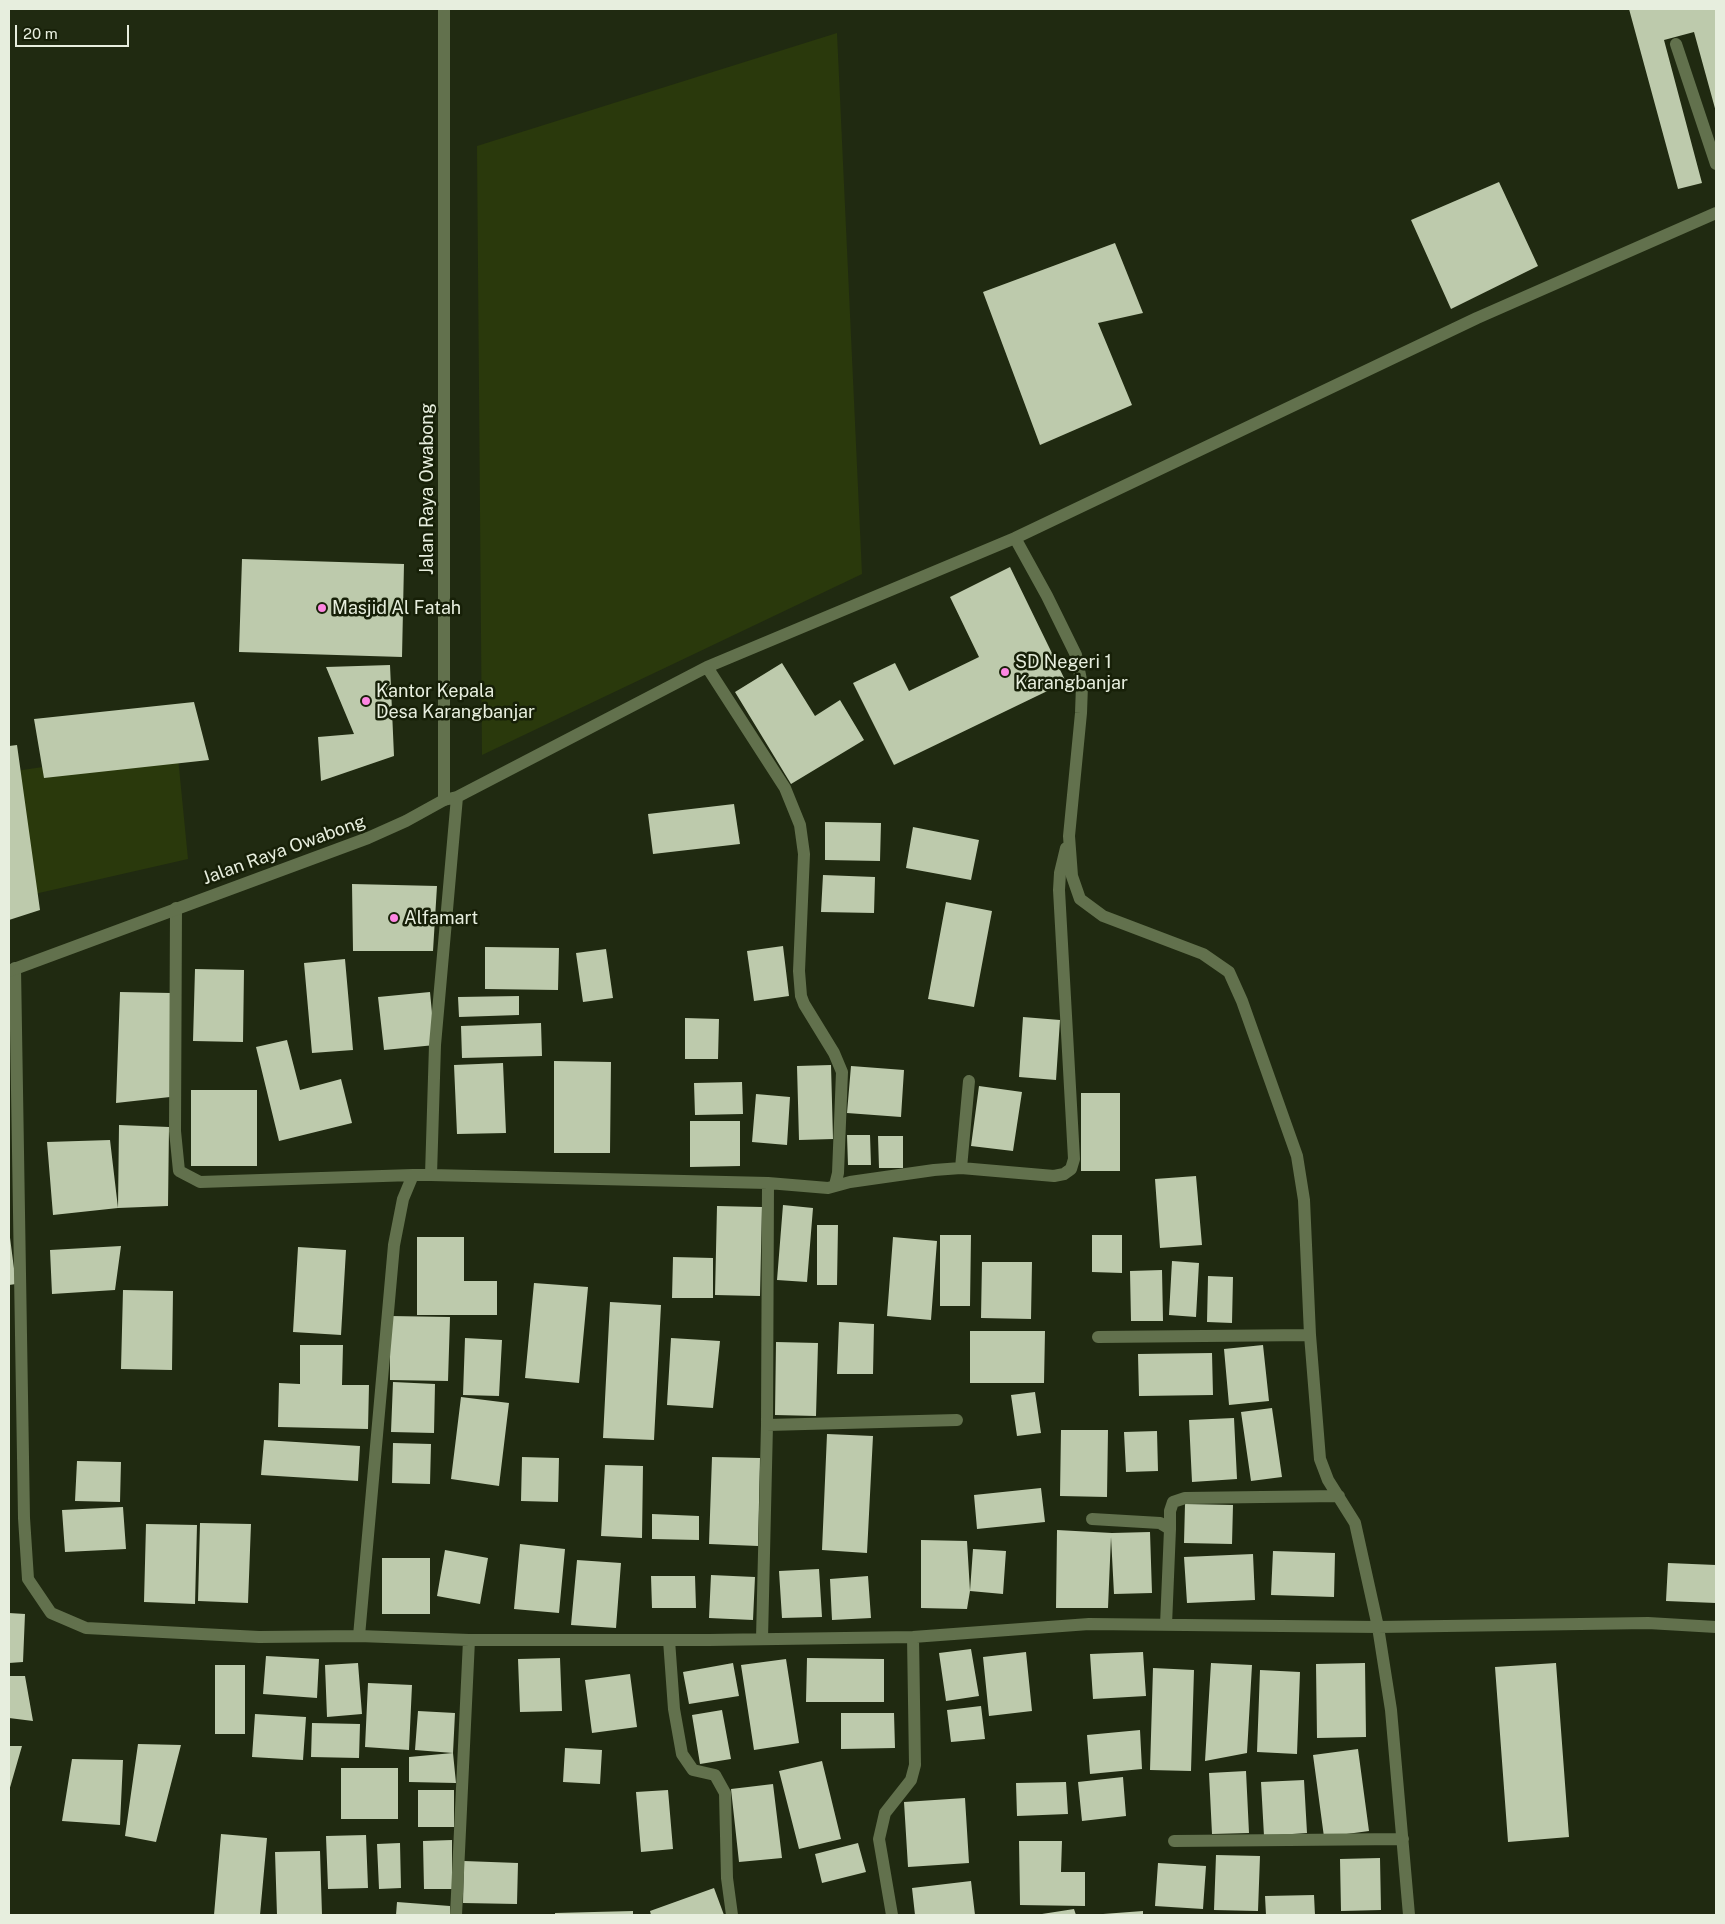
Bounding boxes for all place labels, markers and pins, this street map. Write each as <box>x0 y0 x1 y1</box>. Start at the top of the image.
place label: Masjid Al Fatah <box>332 597 461 619</box>
marker: Masjid Al Fatah <box>316 602 328 614</box>
place label: SD Negeri 1 Karangbanjar <box>1015 651 1128 694</box>
marker: SD Negeri 1 Karangbanjar <box>999 666 1011 678</box>
place label: Kantor Kepala Desa Karangbanjar <box>376 680 535 722</box>
marker: Kantor Kepala Desa Karangbanjar <box>360 695 372 707</box>
place label: Alfamart <box>404 907 478 929</box>
marker: Alfamart <box>388 912 400 924</box>

